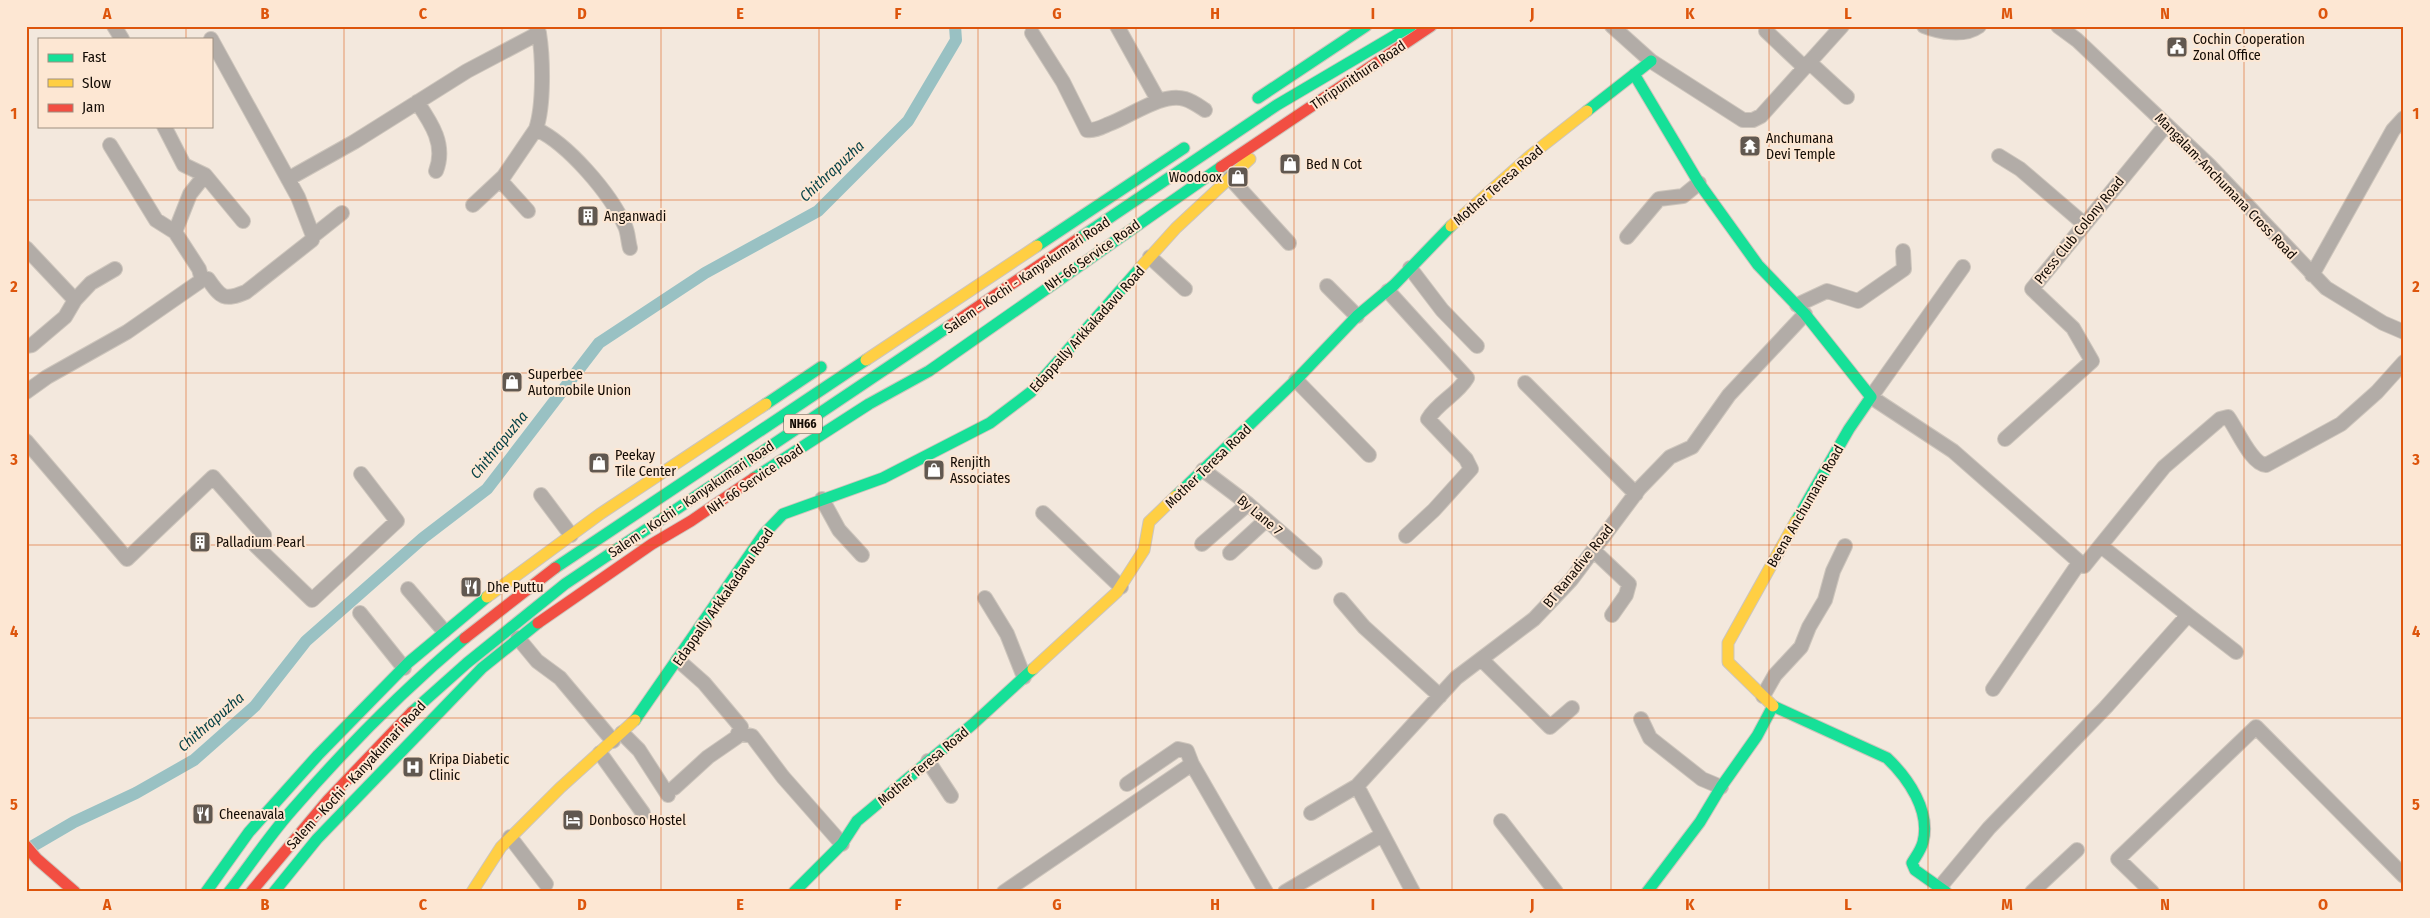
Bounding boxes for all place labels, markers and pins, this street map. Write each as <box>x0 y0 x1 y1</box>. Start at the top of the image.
place label: Cochin Cooperation Zonal Office <box>2193 31 2305 64</box>
public building icon: Cochin Cooperation Zonal Office <box>2165 35 2189 59</box>
place label: Anchumana Devi Temple <box>1766 130 1836 163</box>
temple icon: Anchumana Devi Temple <box>1738 134 1762 158</box>
shop icon: Bed N Cot <box>1278 152 1302 176</box>
place label: Bed N Cot <box>1306 156 1362 173</box>
shop icon: Woodoox <box>1226 165 1250 189</box>
place label: Woodoox <box>1169 169 1223 186</box>
building icon: Anganwadi <box>576 204 600 228</box>
place label: Anganwadi <box>604 208 666 225</box>
place label: Superbee Automobile Union <box>528 366 631 399</box>
shop icon: Superbee Automobile Union <box>500 370 524 394</box>
place label: Peekay Tile Center <box>615 447 676 480</box>
shop icon: Peekay Tile Center <box>587 451 611 475</box>
place label: Renjith Associates <box>950 454 1010 487</box>
shop icon: Renjith Associates <box>922 458 946 482</box>
building icon: Palladium Pearl <box>188 530 212 554</box>
place label: Palladium Pearl <box>216 534 305 551</box>
restaurant icon: Dhe Puttu <box>459 575 483 599</box>
place label: Dhe Puttu <box>487 579 544 596</box>
place label: Kripa Diabetic Clinic <box>429 751 509 784</box>
hospital icon: Kripa Diabetic Clinic <box>401 755 425 779</box>
restaurant icon: Cheenavala <box>191 802 215 826</box>
place label: Cheenavala <box>219 806 285 823</box>
hotel icon: Donbosco Hostel <box>561 808 585 832</box>
place label: Donbosco Hostel <box>589 812 686 829</box>

